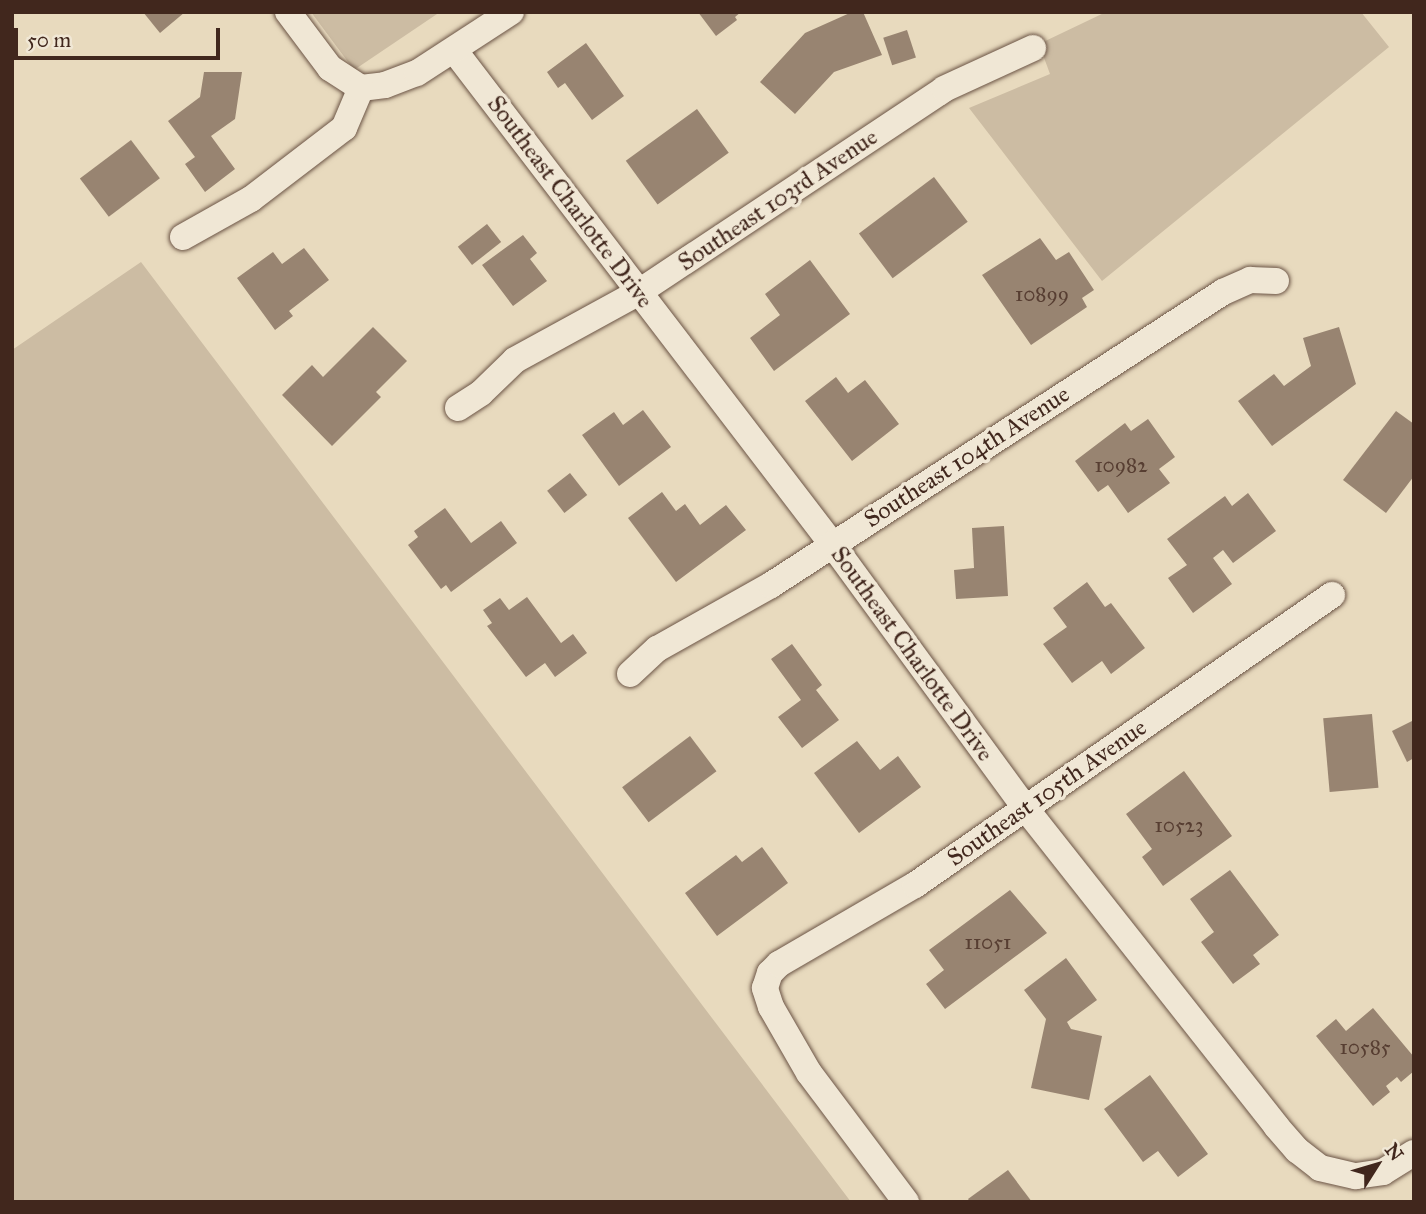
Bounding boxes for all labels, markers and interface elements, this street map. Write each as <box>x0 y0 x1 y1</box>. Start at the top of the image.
scale bar <box>18 14 224 58</box>
text: 50 m <box>27 27 71 53</box>
street label: Southeast Charlotte Drive <box>481 90 659 314</box>
street label: Southeast 103rd Avenue <box>673 123 883 277</box>
house number: 10899 <box>1015 281 1069 307</box>
street label: Southeast 104th Avenue <box>859 380 1075 534</box>
house number: 10982 <box>1094 452 1148 478</box>
street label: Southeast Charlotte Drive <box>824 541 1000 767</box>
street label: Southeast 105th Avenue <box>942 713 1152 873</box>
house number: 10523 <box>1155 812 1203 838</box>
house number: 11051 <box>965 929 1011 955</box>
house number: 10585 <box>1339 1034 1391 1060</box>
north arrow <box>1342 1130 1412 1200</box>
text: N <box>1380 1139 1408 1165</box>

